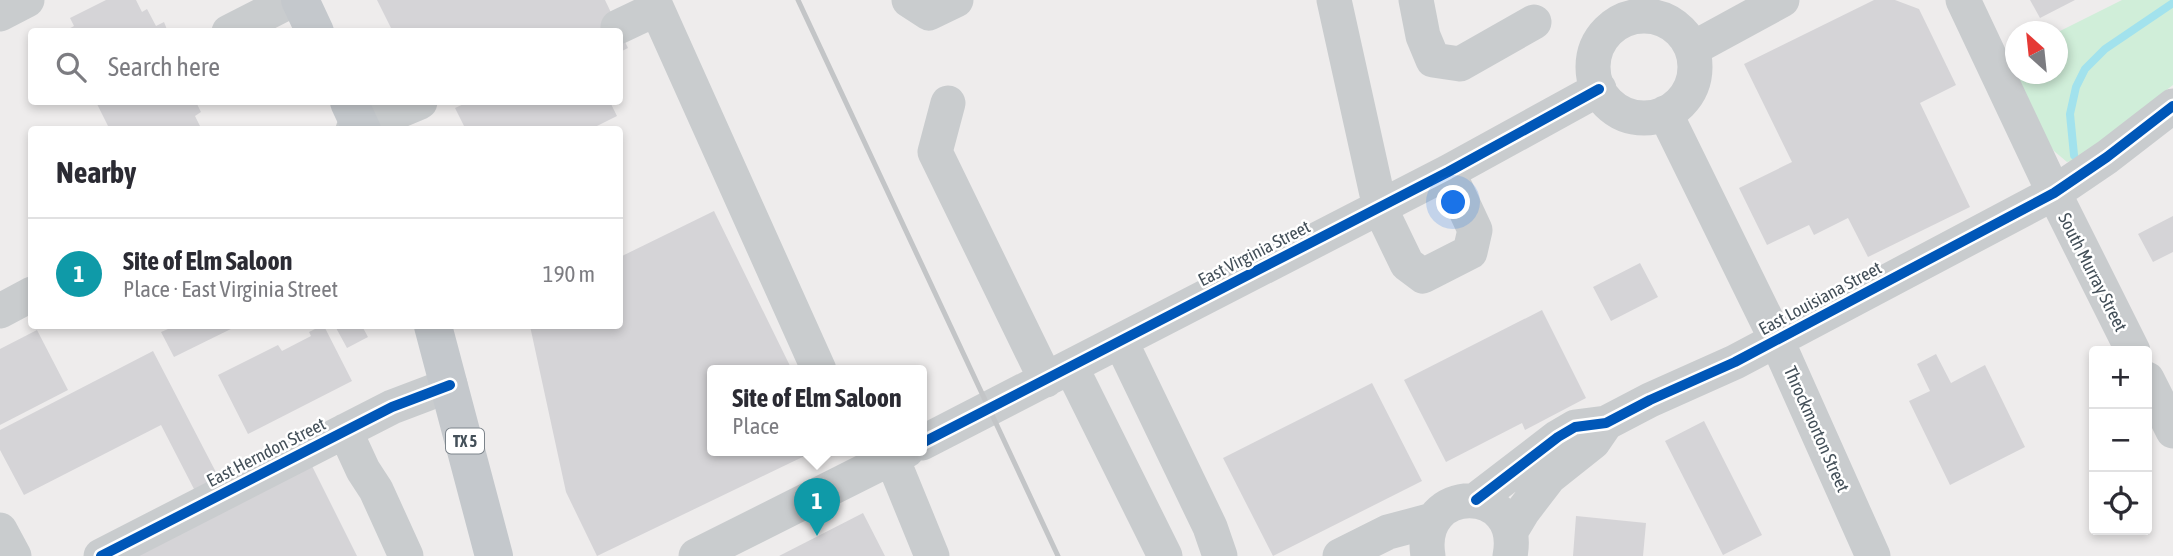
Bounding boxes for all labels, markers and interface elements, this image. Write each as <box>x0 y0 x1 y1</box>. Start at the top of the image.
north arrow <box>2005 21 2068 84</box>
search box <box>28 28 623 105</box>
icon: search <box>52 48 90 86</box>
text: Search here <box>108 52 220 82</box>
text: Nearby <box>56 155 136 189</box>
your location <box>1436 185 1470 219</box>
street label: South Murray Street <box>2054 209 2132 335</box>
street label: East Virginia Street <box>1194 216 1314 290</box>
text: Site of Elm Saloon <box>123 246 292 276</box>
street label: East Louisiana Street <box>1755 257 1885 339</box>
text: 1 <box>74 261 84 287</box>
text: 190 m <box>543 261 595 287</box>
text: Place · East Virginia Street <box>123 276 338 302</box>
map controls <box>2089 346 2152 535</box>
button: + <box>2089 346 2152 409</box>
street label: Throckmorton Street <box>1780 363 1854 495</box>
popup <box>707 365 927 456</box>
text: Site of Elm Saloon <box>732 383 902 413</box>
button: − <box>2089 409 2152 472</box>
street label: East Herndon Street <box>203 413 329 491</box>
text: Place <box>732 413 779 439</box>
road number: TX 5 <box>446 428 484 454</box>
button: locate <box>2089 472 2152 535</box>
pin: 1 <box>794 478 840 536</box>

